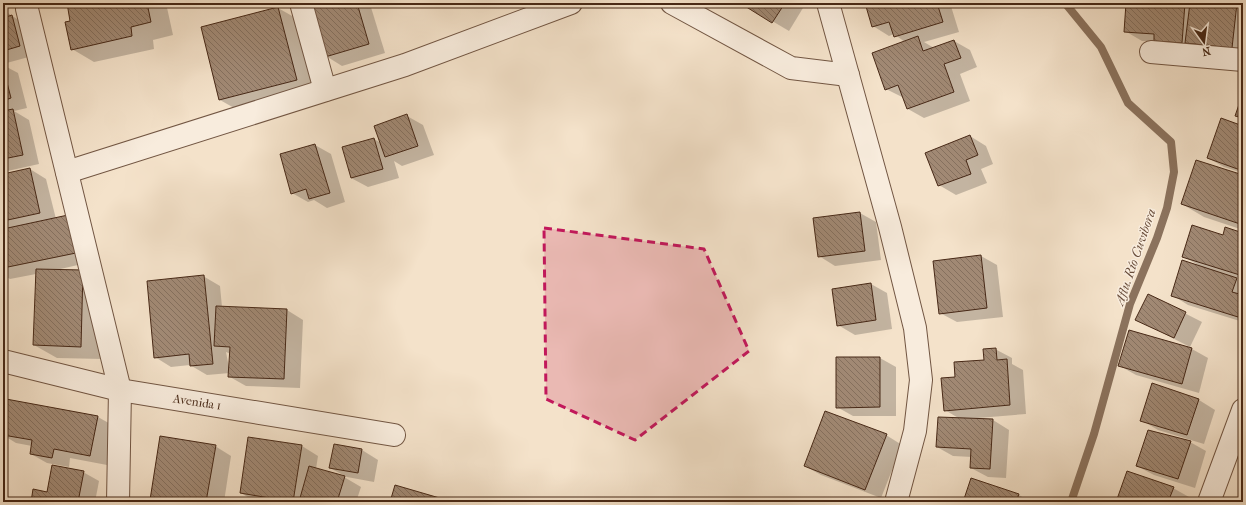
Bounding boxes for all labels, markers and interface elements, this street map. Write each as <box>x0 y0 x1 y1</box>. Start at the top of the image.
north arrow <box>1184 22 1224 62</box>
text: N <box>1200 44 1212 59</box>
water label: Aflu. Río Cuvibora <box>1111 207 1159 309</box>
street label: Avenida 1 <box>171 391 222 413</box>

